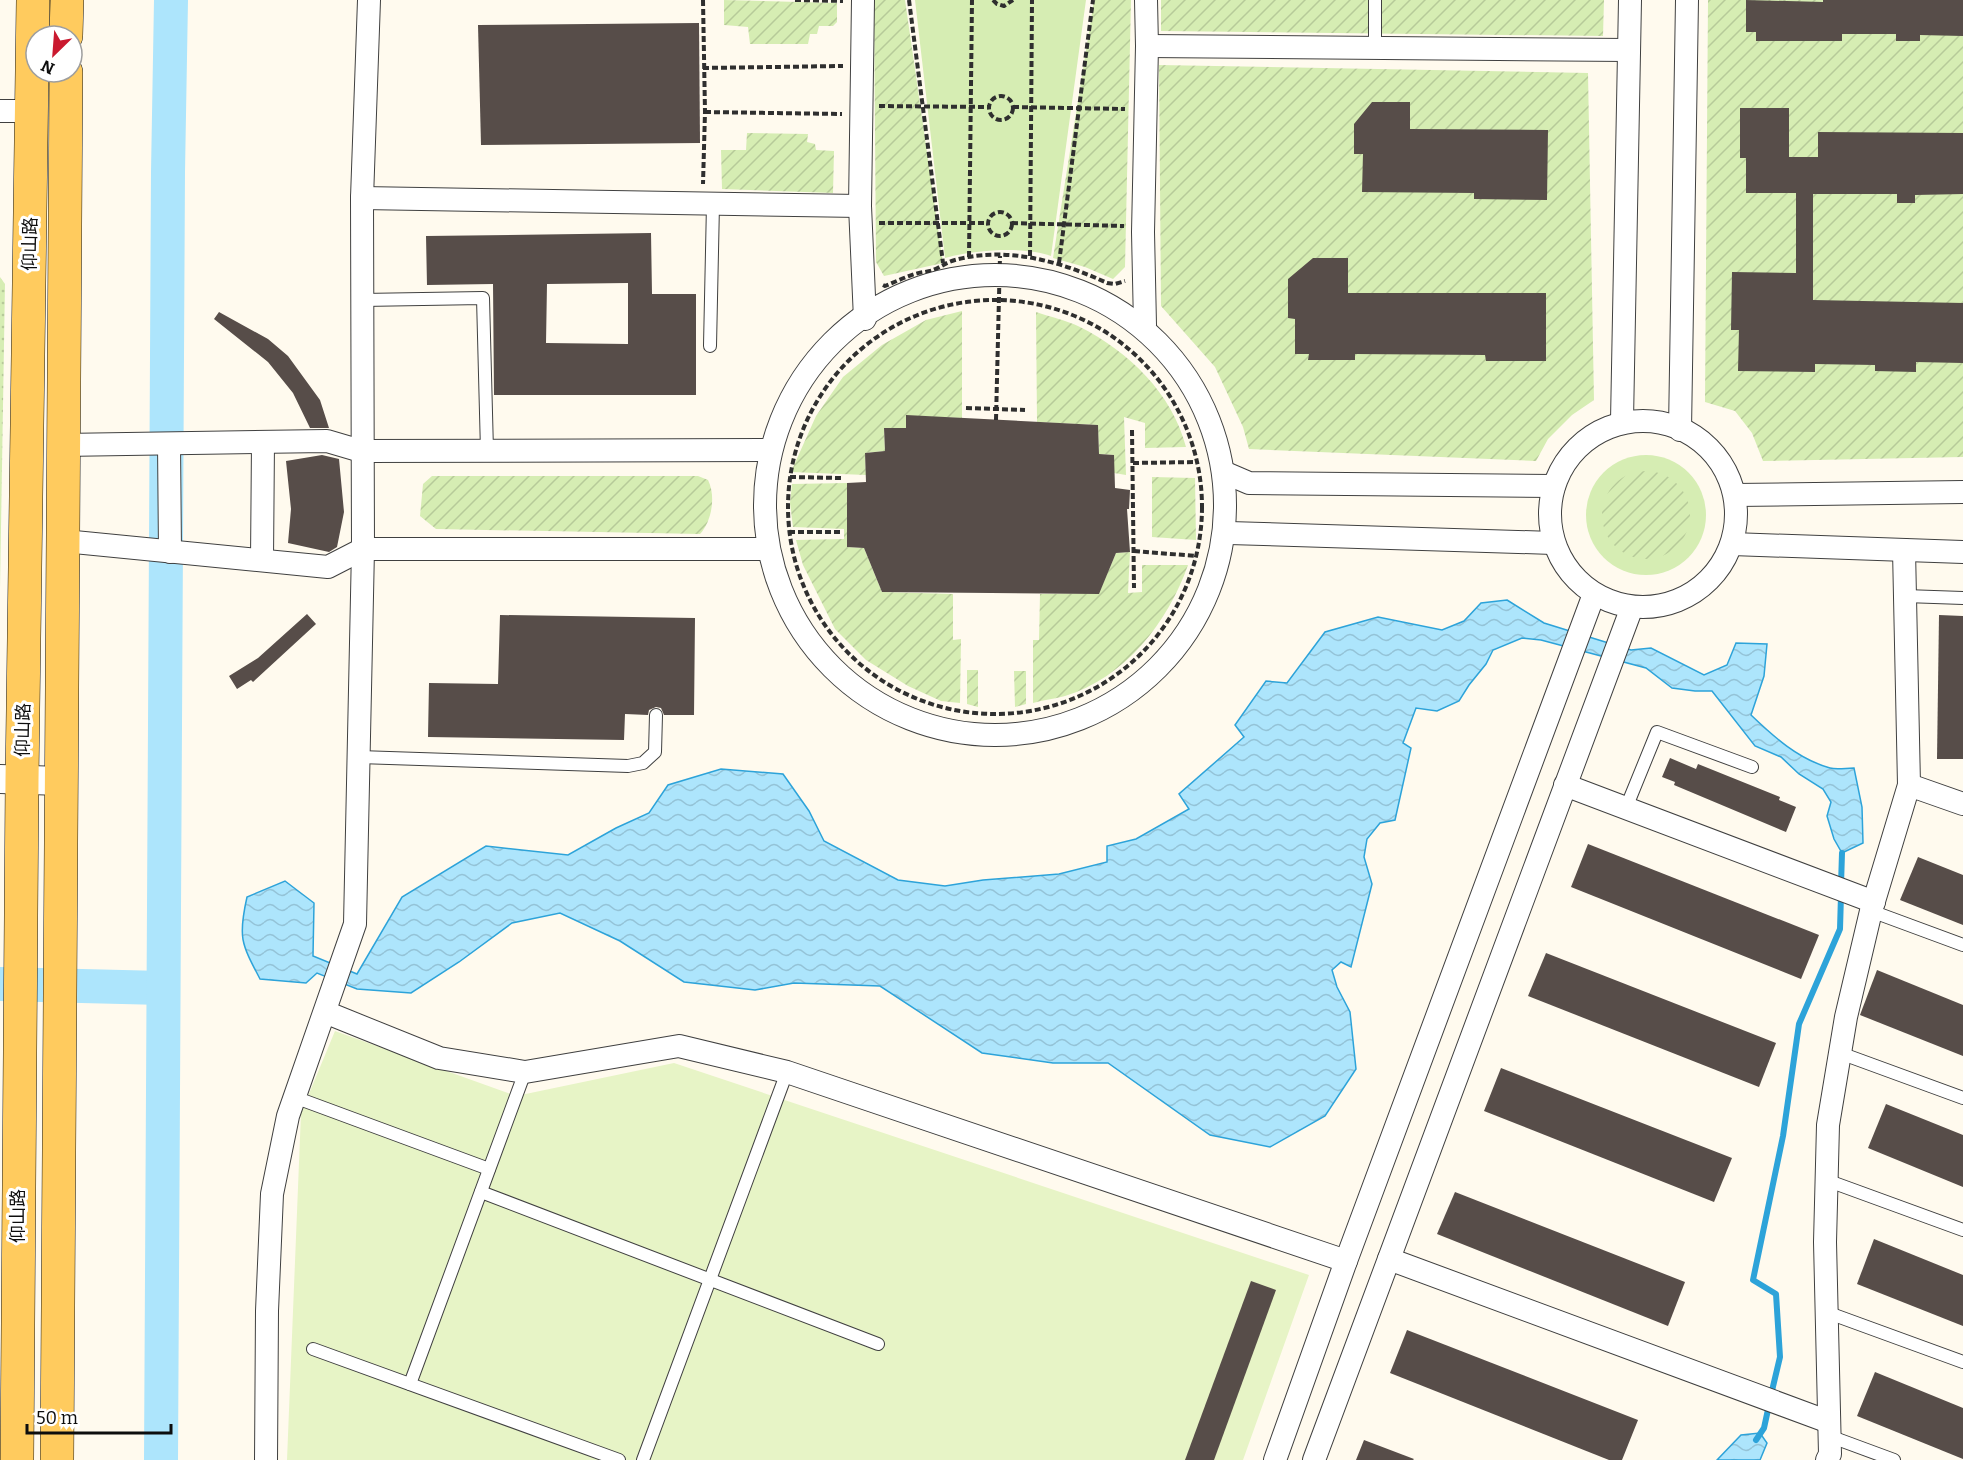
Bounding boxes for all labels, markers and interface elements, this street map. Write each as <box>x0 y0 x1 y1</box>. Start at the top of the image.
north arrow <box>24 24 84 84</box>
text: N <box>38 56 57 78</box>
street label: 仰山路 <box>19 217 41 271</box>
street label: 仰山路 <box>12 703 34 757</box>
street label: 仰山路 <box>7 1189 29 1243</box>
scale bar <box>27 1397 171 1435</box>
text: 50 m <box>36 1407 78 1429</box>

